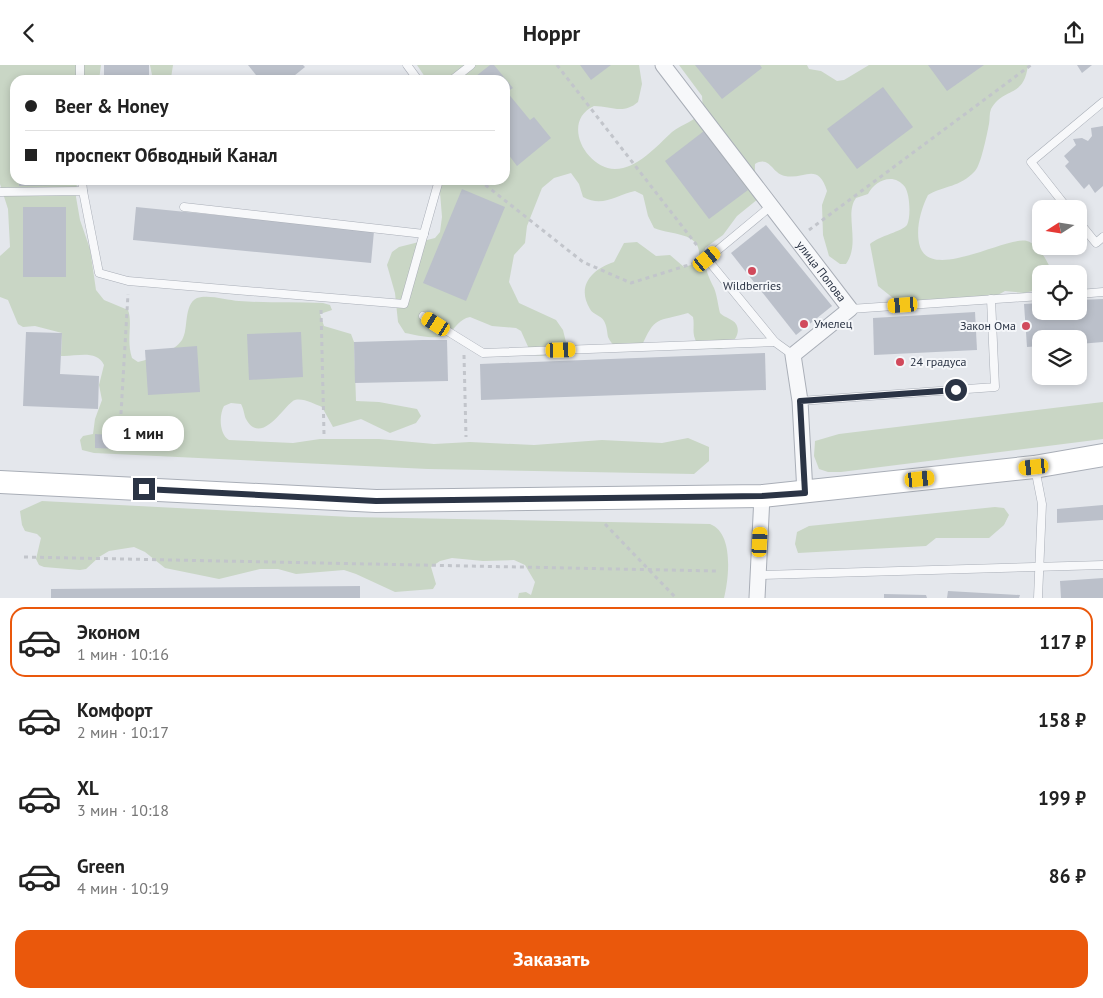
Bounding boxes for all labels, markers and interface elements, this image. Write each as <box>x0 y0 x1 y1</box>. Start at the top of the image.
icon: back <box>15 19 43 47</box>
text: Hoppr <box>523 19 580 47</box>
icon: share <box>1060 19 1088 47</box>
text: Beer & Honey <box>55 94 169 118</box>
text: проспект Обводный Канал <box>55 143 278 167</box>
north arrow <box>1032 200 1088 255</box>
map controls <box>1032 200 1087 385</box>
street label: улица Попова <box>793 238 850 305</box>
car <box>690 244 723 274</box>
marker: Wildberries <box>746 265 758 277</box>
button: locate <box>1032 265 1087 320</box>
place label: Wildberries <box>723 278 781 293</box>
car <box>887 296 918 314</box>
car <box>419 310 452 338</box>
place label: Умелец <box>814 316 853 331</box>
marker: Умелец <box>798 318 810 330</box>
place label: Закон Ома <box>960 318 1016 333</box>
marker: Закон Ома <box>1020 320 1032 332</box>
button: layers <box>1032 330 1087 385</box>
car <box>545 342 576 358</box>
place label: 24 градуса <box>910 354 967 369</box>
marker: 24 градуса <box>894 356 906 368</box>
route start <box>945 379 967 401</box>
callout: 1 мин <box>103 417 185 451</box>
text: 1 мин <box>122 423 164 443</box>
car <box>1018 458 1049 476</box>
car <box>904 470 935 488</box>
route end <box>133 478 155 500</box>
car <box>751 527 768 557</box>
icon: car <box>17 620 62 665</box>
text: Эконом <box>77 620 140 644</box>
text: 117 ₽ <box>1039 630 1086 654</box>
text: 1 мин · 10:16 <box>77 644 169 664</box>
icon: car <box>17 698 62 743</box>
text: Комфорт <box>77 698 153 722</box>
text: 158 ₽ <box>1038 708 1086 732</box>
text: 2 мин · 10:17 <box>77 722 169 742</box>
icon: car <box>17 776 62 821</box>
text: XL <box>77 776 99 800</box>
text: 199 ₽ <box>1038 786 1086 810</box>
text: 3 мин · 10:18 <box>77 800 169 820</box>
icon: car <box>17 854 62 899</box>
text: Green <box>77 854 125 878</box>
text: 86 ₽ <box>1049 864 1086 888</box>
text: 4 мин · 10:19 <box>77 878 169 898</box>
button: Заказать <box>15 930 1088 988</box>

